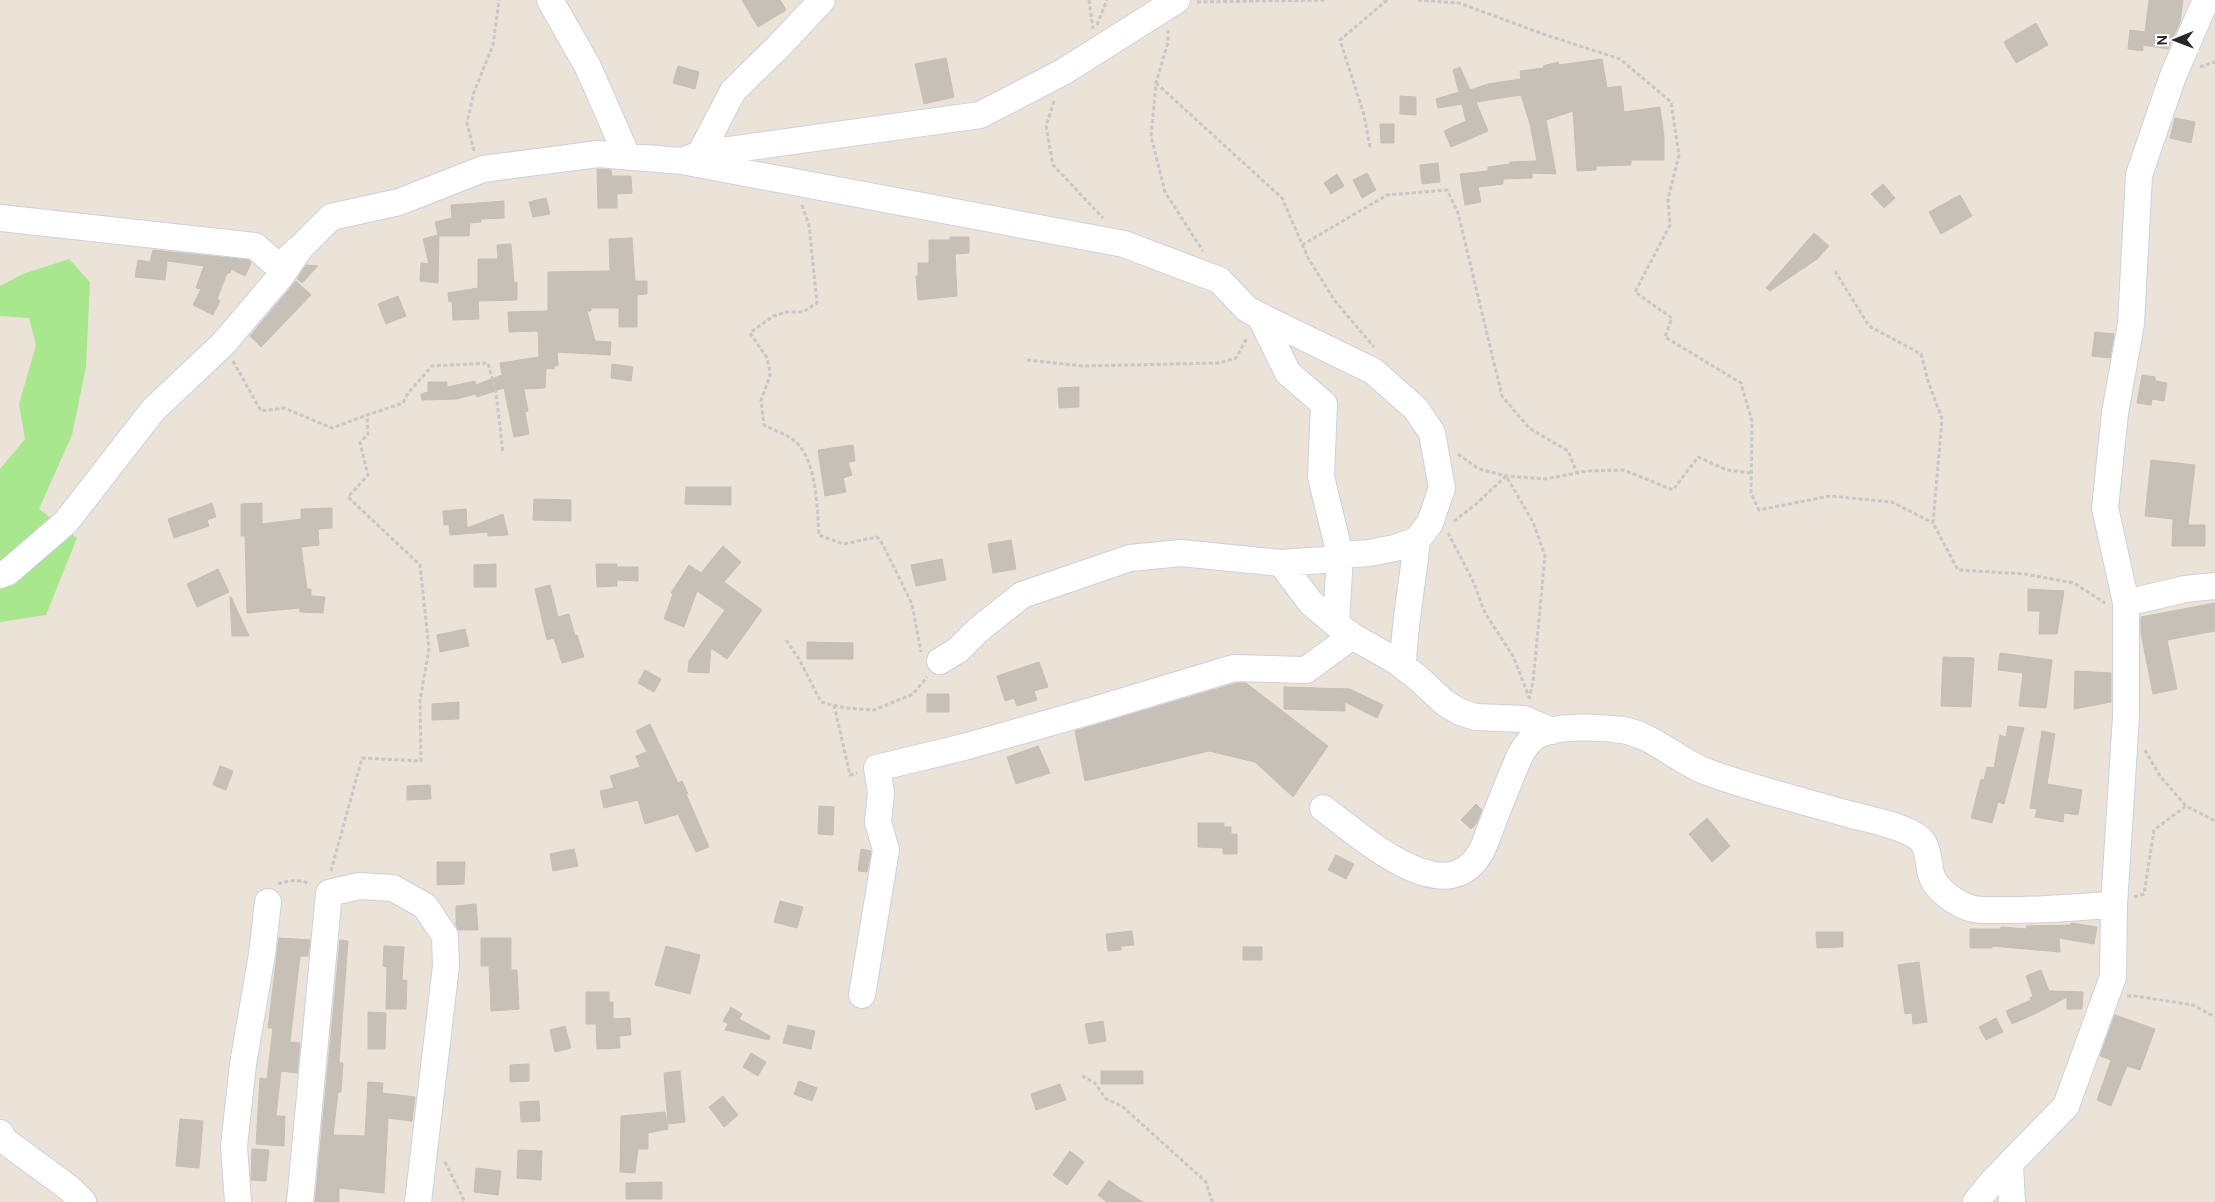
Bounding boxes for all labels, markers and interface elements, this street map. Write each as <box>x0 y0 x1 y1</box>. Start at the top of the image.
north arrow <box>2150 15 2200 65</box>
text: N <box>2153 35 2171 45</box>

